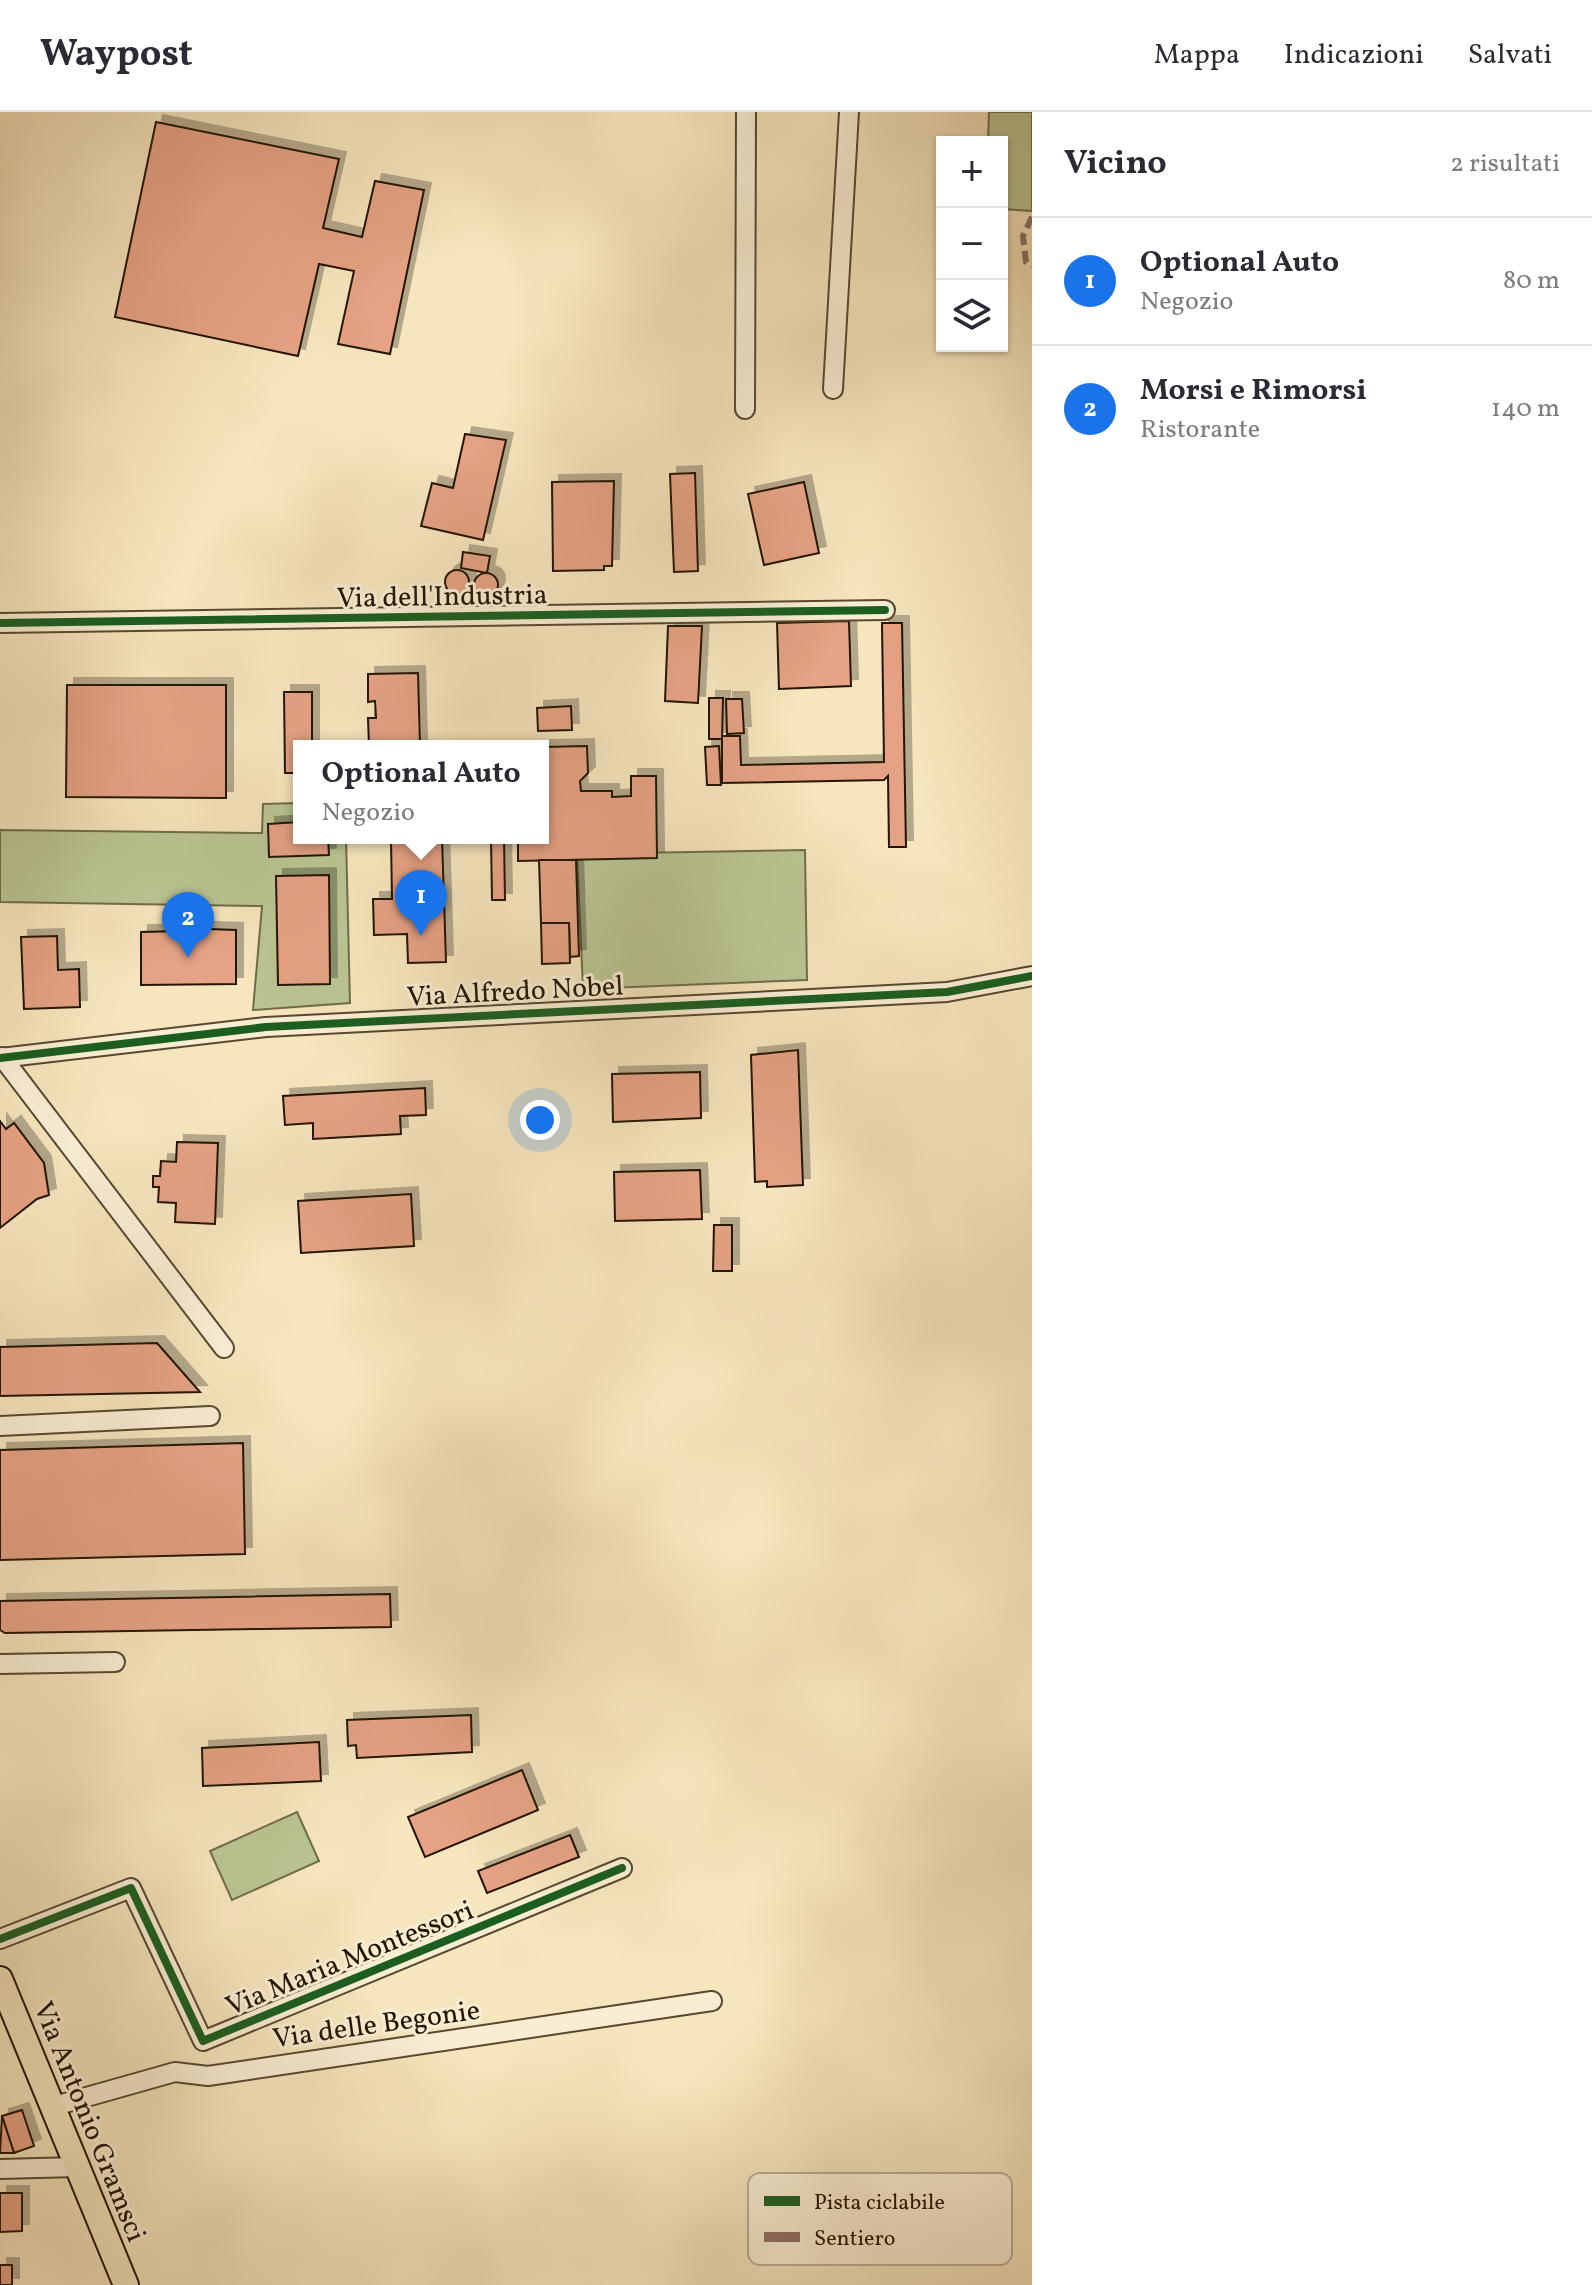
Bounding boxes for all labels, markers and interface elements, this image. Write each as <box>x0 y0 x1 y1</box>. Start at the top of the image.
text: Waypost <box>40 29 193 82</box>
text: Mappa <box>1154 36 1240 75</box>
text: Indicazioni <box>1284 36 1424 75</box>
text: Salvati <box>1468 36 1552 75</box>
map controls <box>936 136 1008 352</box>
button: + <box>936 136 1008 208</box>
text: Vicino <box>1064 141 1167 188</box>
text: 2 risultati <box>1450 146 1560 182</box>
button: − <box>936 208 1008 280</box>
text: Optional Auto <box>1140 242 1339 284</box>
text: 1 <box>1085 263 1095 299</box>
text: 80 m <box>1503 263 1560 299</box>
button: layers <box>936 280 1008 352</box>
text: Negozio <box>1140 284 1233 320</box>
text: Morsi e Rimorsi <box>1140 370 1367 412</box>
text: 2 <box>1083 391 1097 427</box>
text: 140 m <box>1491 391 1560 427</box>
text: Ristorante <box>1140 412 1260 448</box>
street label: Via dell'Industria <box>336 576 548 619</box>
popup <box>293 740 549 844</box>
text: Optional Auto <box>321 753 521 795</box>
text: Negozio <box>321 795 415 831</box>
pin: 1 <box>395 870 447 936</box>
pin: 2 <box>162 892 214 958</box>
street label: Via Alfredo Nobel <box>406 967 625 1018</box>
your location <box>520 1100 560 1140</box>
street label: Via Maria Montessori <box>220 1892 480 2027</box>
street label: Via delle Begonie <box>270 1992 482 2059</box>
street label: Via Antonio Gramsci <box>23 1996 155 2248</box>
legend <box>748 2173 1012 2265</box>
text: Pista ciclabile <box>814 2188 945 2219</box>
text: Sentiero <box>814 2224 895 2255</box>

